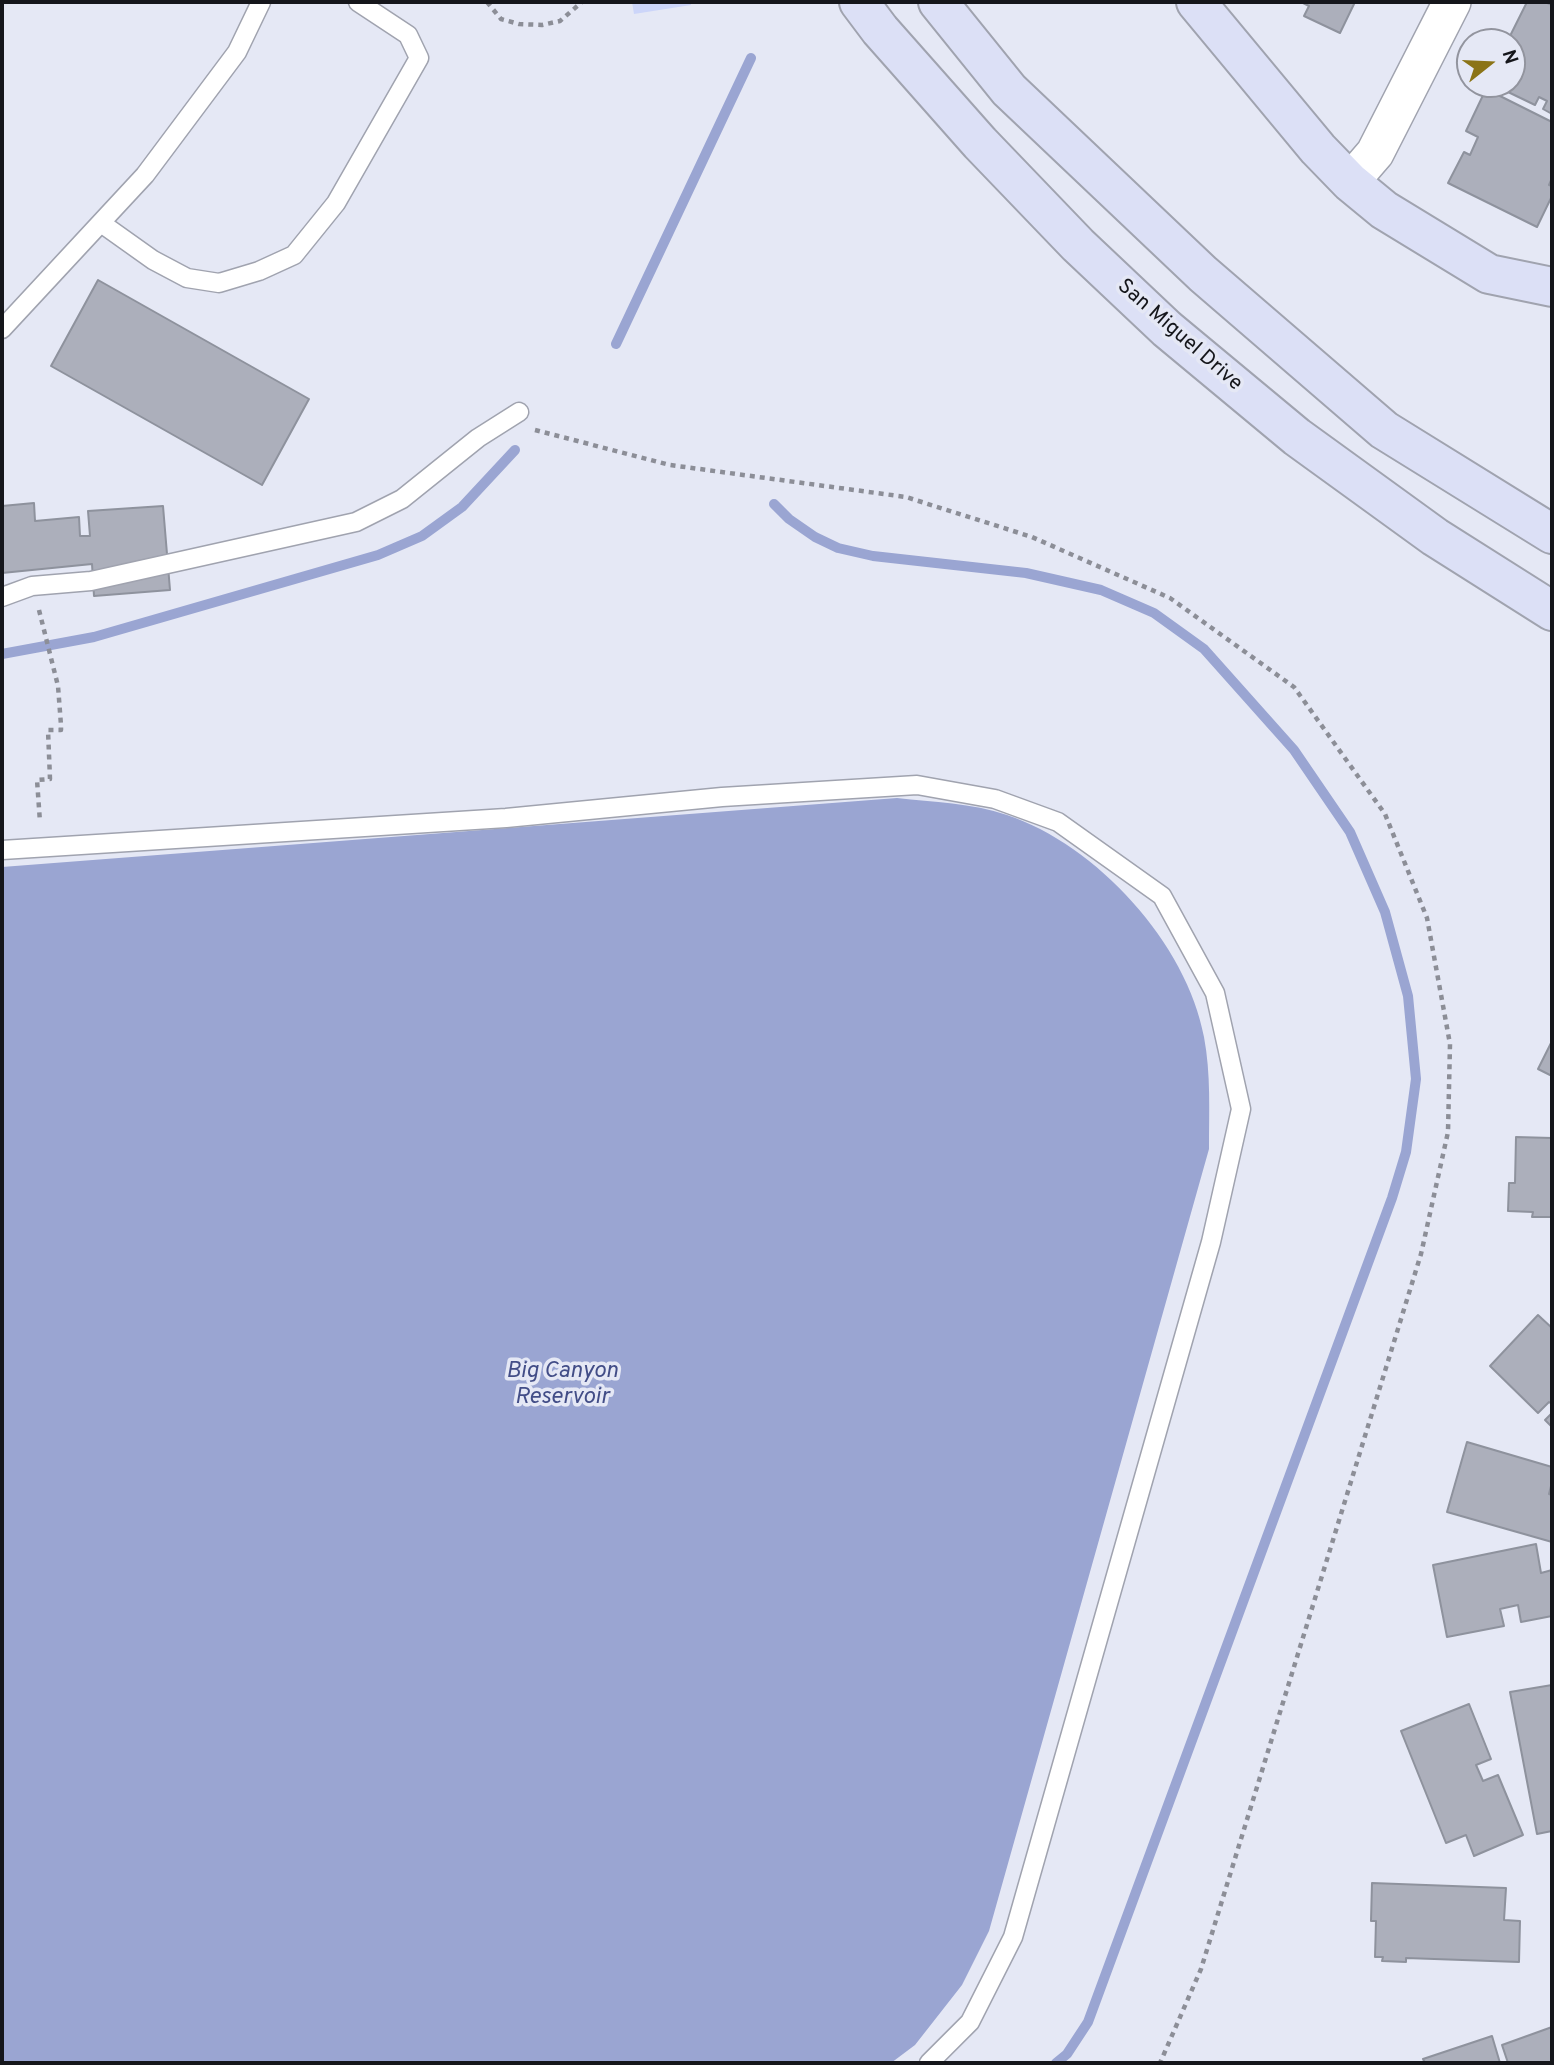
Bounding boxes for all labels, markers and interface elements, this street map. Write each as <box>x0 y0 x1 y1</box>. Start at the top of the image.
north arrow <box>1456 28 1526 98</box>
text: N <box>1496 47 1523 67</box>
street label: San Miguel Drive <box>1111 275 1247 397</box>
water label: Big Canyon Reservoir <box>506 1358 618 1412</box>

